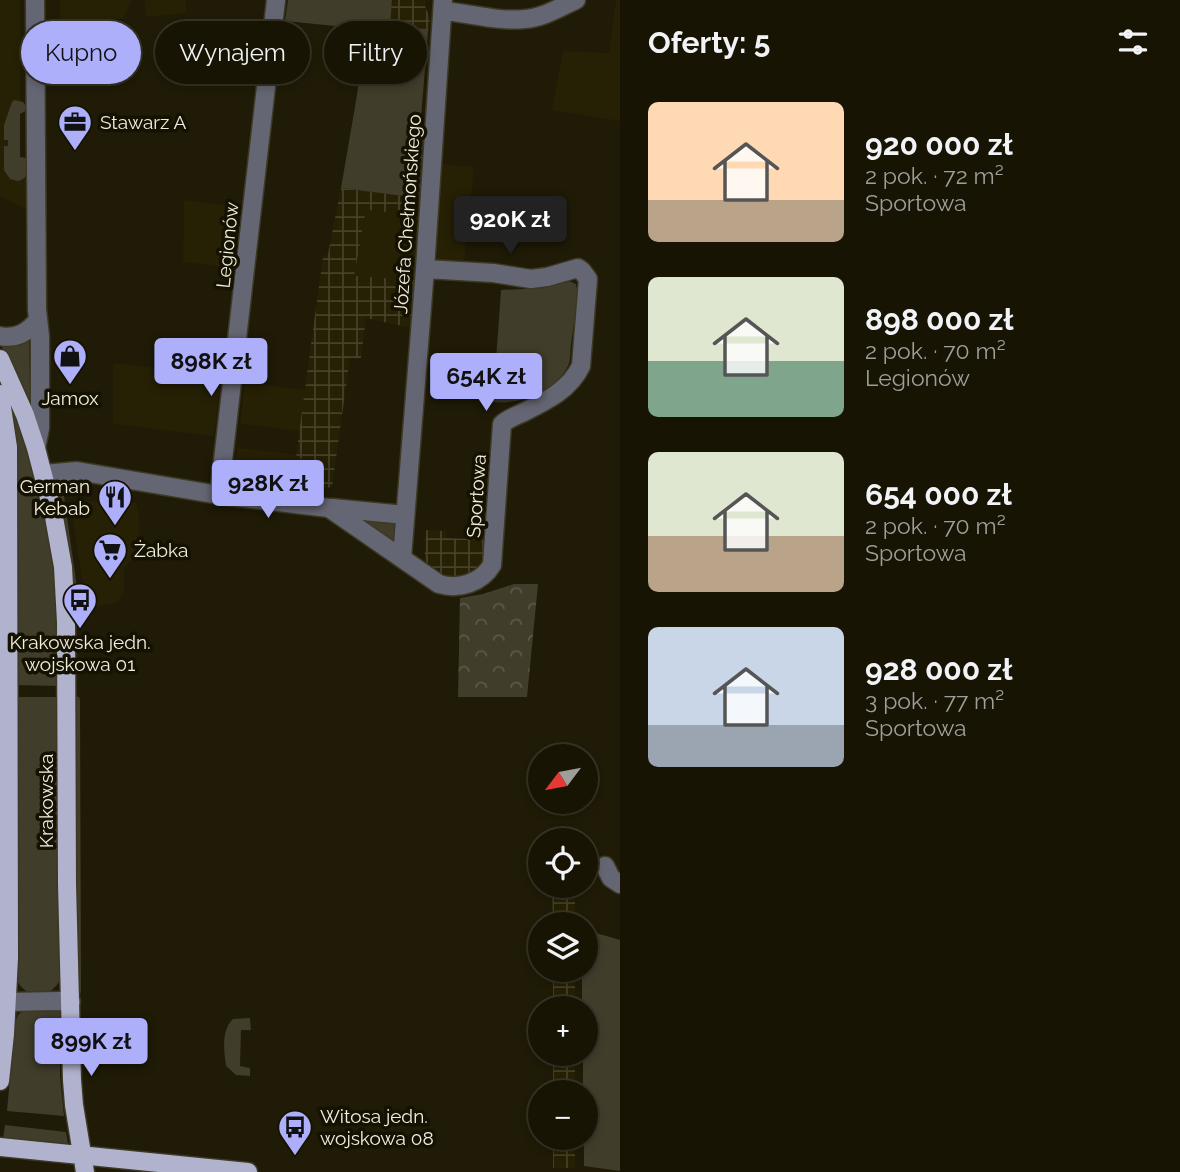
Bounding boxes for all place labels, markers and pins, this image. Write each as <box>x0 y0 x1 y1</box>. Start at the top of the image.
office icon: Stawarz A <box>56 103 94 152</box>
place label: Stawarz A <box>100 111 187 133</box>
pin: 920K zł <box>445 196 575 256</box>
shop icon: Jamox <box>51 337 89 386</box>
pin: 898K zł <box>146 338 276 398</box>
pin: 654K zł <box>421 354 551 413</box>
place label: Jamox <box>41 387 99 409</box>
pin: 928K zł <box>203 461 333 520</box>
place label: German Kebab <box>20 475 90 519</box>
restaurant icon: German Kebab <box>96 478 134 527</box>
supermarket icon: Żabka <box>91 531 129 580</box>
place label: Żabka <box>134 539 188 561</box>
bus stop icon: Krakowska jedn. wojskowa 01 <box>61 581 99 630</box>
place label: Krakowska jedn. wojskowa 01 <box>9 631 151 675</box>
pin: 899K zł <box>26 1018 156 1078</box>
place label: Witosa jedn. wojskowa 08 <box>320 1105 434 1149</box>
bus stop icon: Witosa jedn. wojskowa 08 <box>276 1108 314 1157</box>

